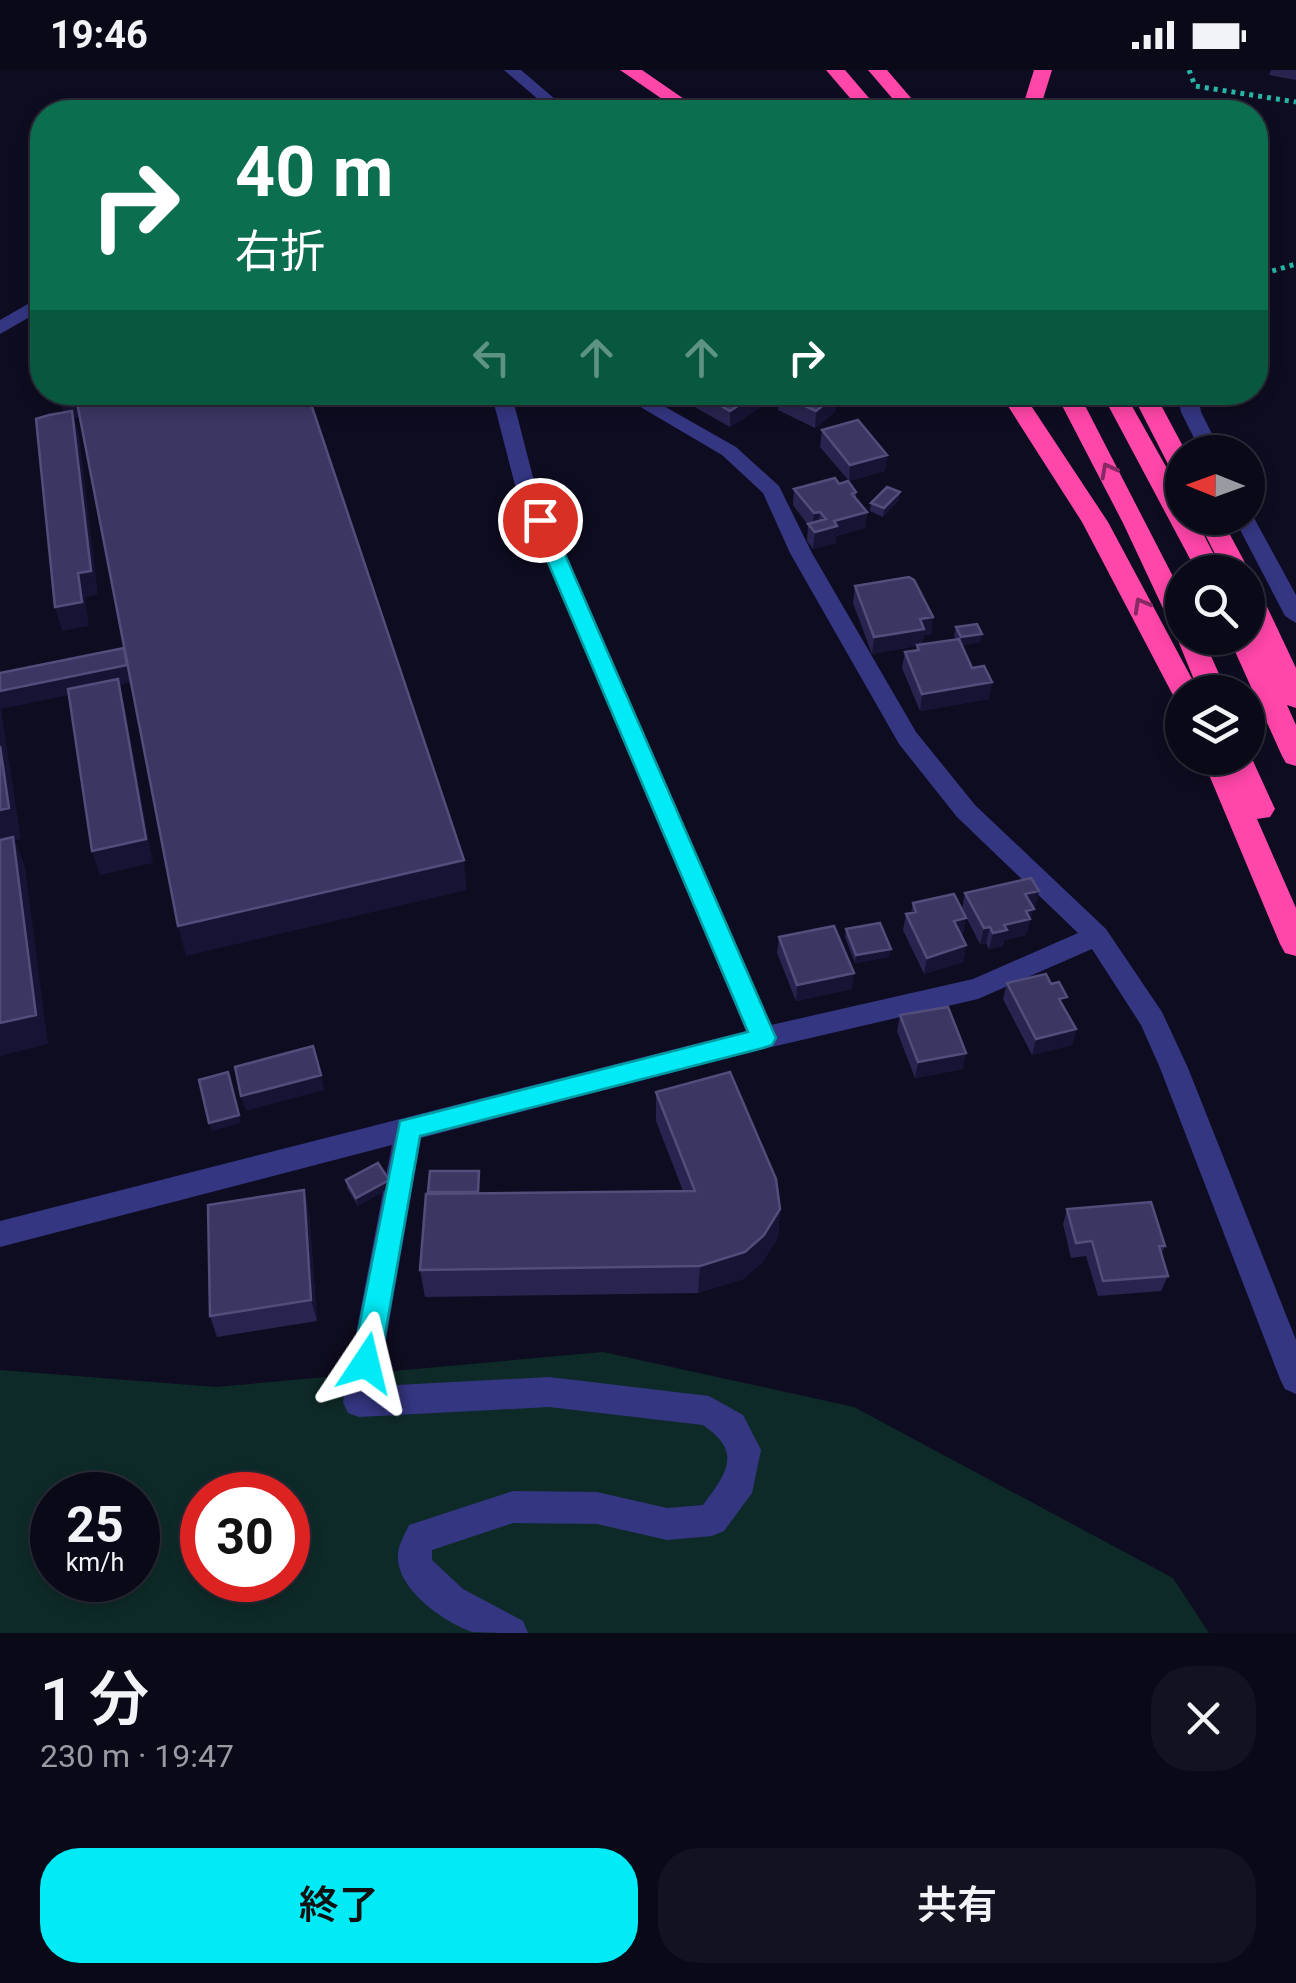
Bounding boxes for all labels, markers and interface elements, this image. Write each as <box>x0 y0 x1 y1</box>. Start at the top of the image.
text: 19:46 <box>50 13 148 57</box>
text: 40 m <box>235 131 393 213</box>
icon: right <box>70 140 200 270</box>
text: 右折 <box>235 225 325 278</box>
icon: left <box>464 330 519 385</box>
icon: ahead <box>569 330 624 385</box>
icon: ahead <box>674 330 729 385</box>
icon: right <box>779 330 834 385</box>
north arrow <box>1165 435 1265 535</box>
map controls <box>1165 435 1265 775</box>
one-way arrow <box>1101 463 1121 481</box>
pin <box>498 478 583 563</box>
icon: arrive <box>513 493 568 548</box>
button: search <box>1165 555 1265 655</box>
one-way arrow <box>1133 598 1153 616</box>
button: layers <box>1165 675 1265 775</box>
position arrow <box>314 1311 418 1415</box>
speed limit sign: 30 <box>180 1472 310 1602</box>
text: 25 <box>66 1496 124 1554</box>
text: km/h <box>66 1548 124 1577</box>
text: 1 分 <box>40 1664 149 1735</box>
button: close <box>1151 1666 1256 1771</box>
text: 230 m · 19:47 <box>40 1737 234 1775</box>
button: 終了 <box>40 1848 638 1963</box>
button: 共有 <box>658 1848 1256 1963</box>

